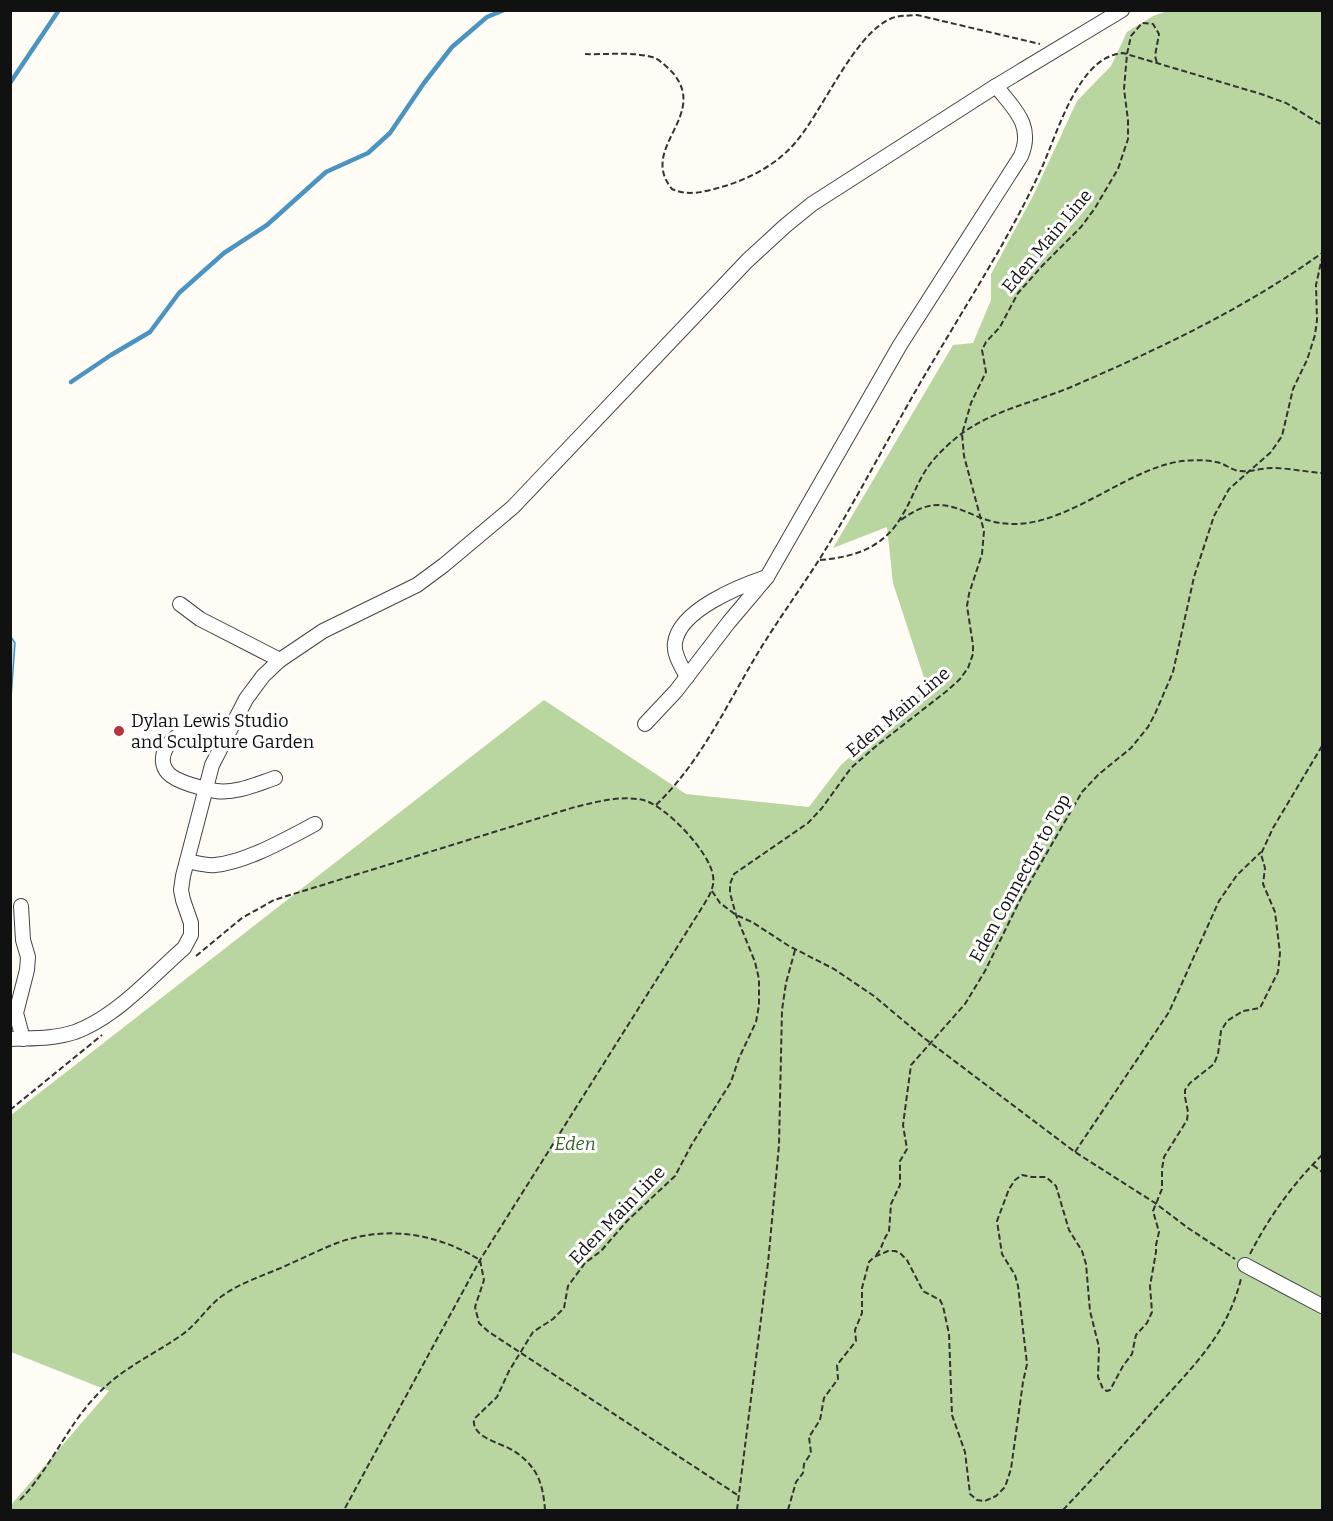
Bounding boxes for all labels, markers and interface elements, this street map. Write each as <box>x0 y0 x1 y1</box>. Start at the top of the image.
street label: Eden Main Line <box>997 185 1097 297</box>
street label: Eden Main Line <box>842 662 954 762</box>
place label: Dylan Lewis Studio and Sculpture Garden <box>131 710 315 753</box>
marker: Dylan Lewis Studio and Sculpture Garden <box>112 724 126 738</box>
street label: Eden Connector to Top <box>965 790 1075 966</box>
park label: Eden <box>554 1133 596 1155</box>
street label: Eden Main Line <box>564 1161 670 1269</box>

